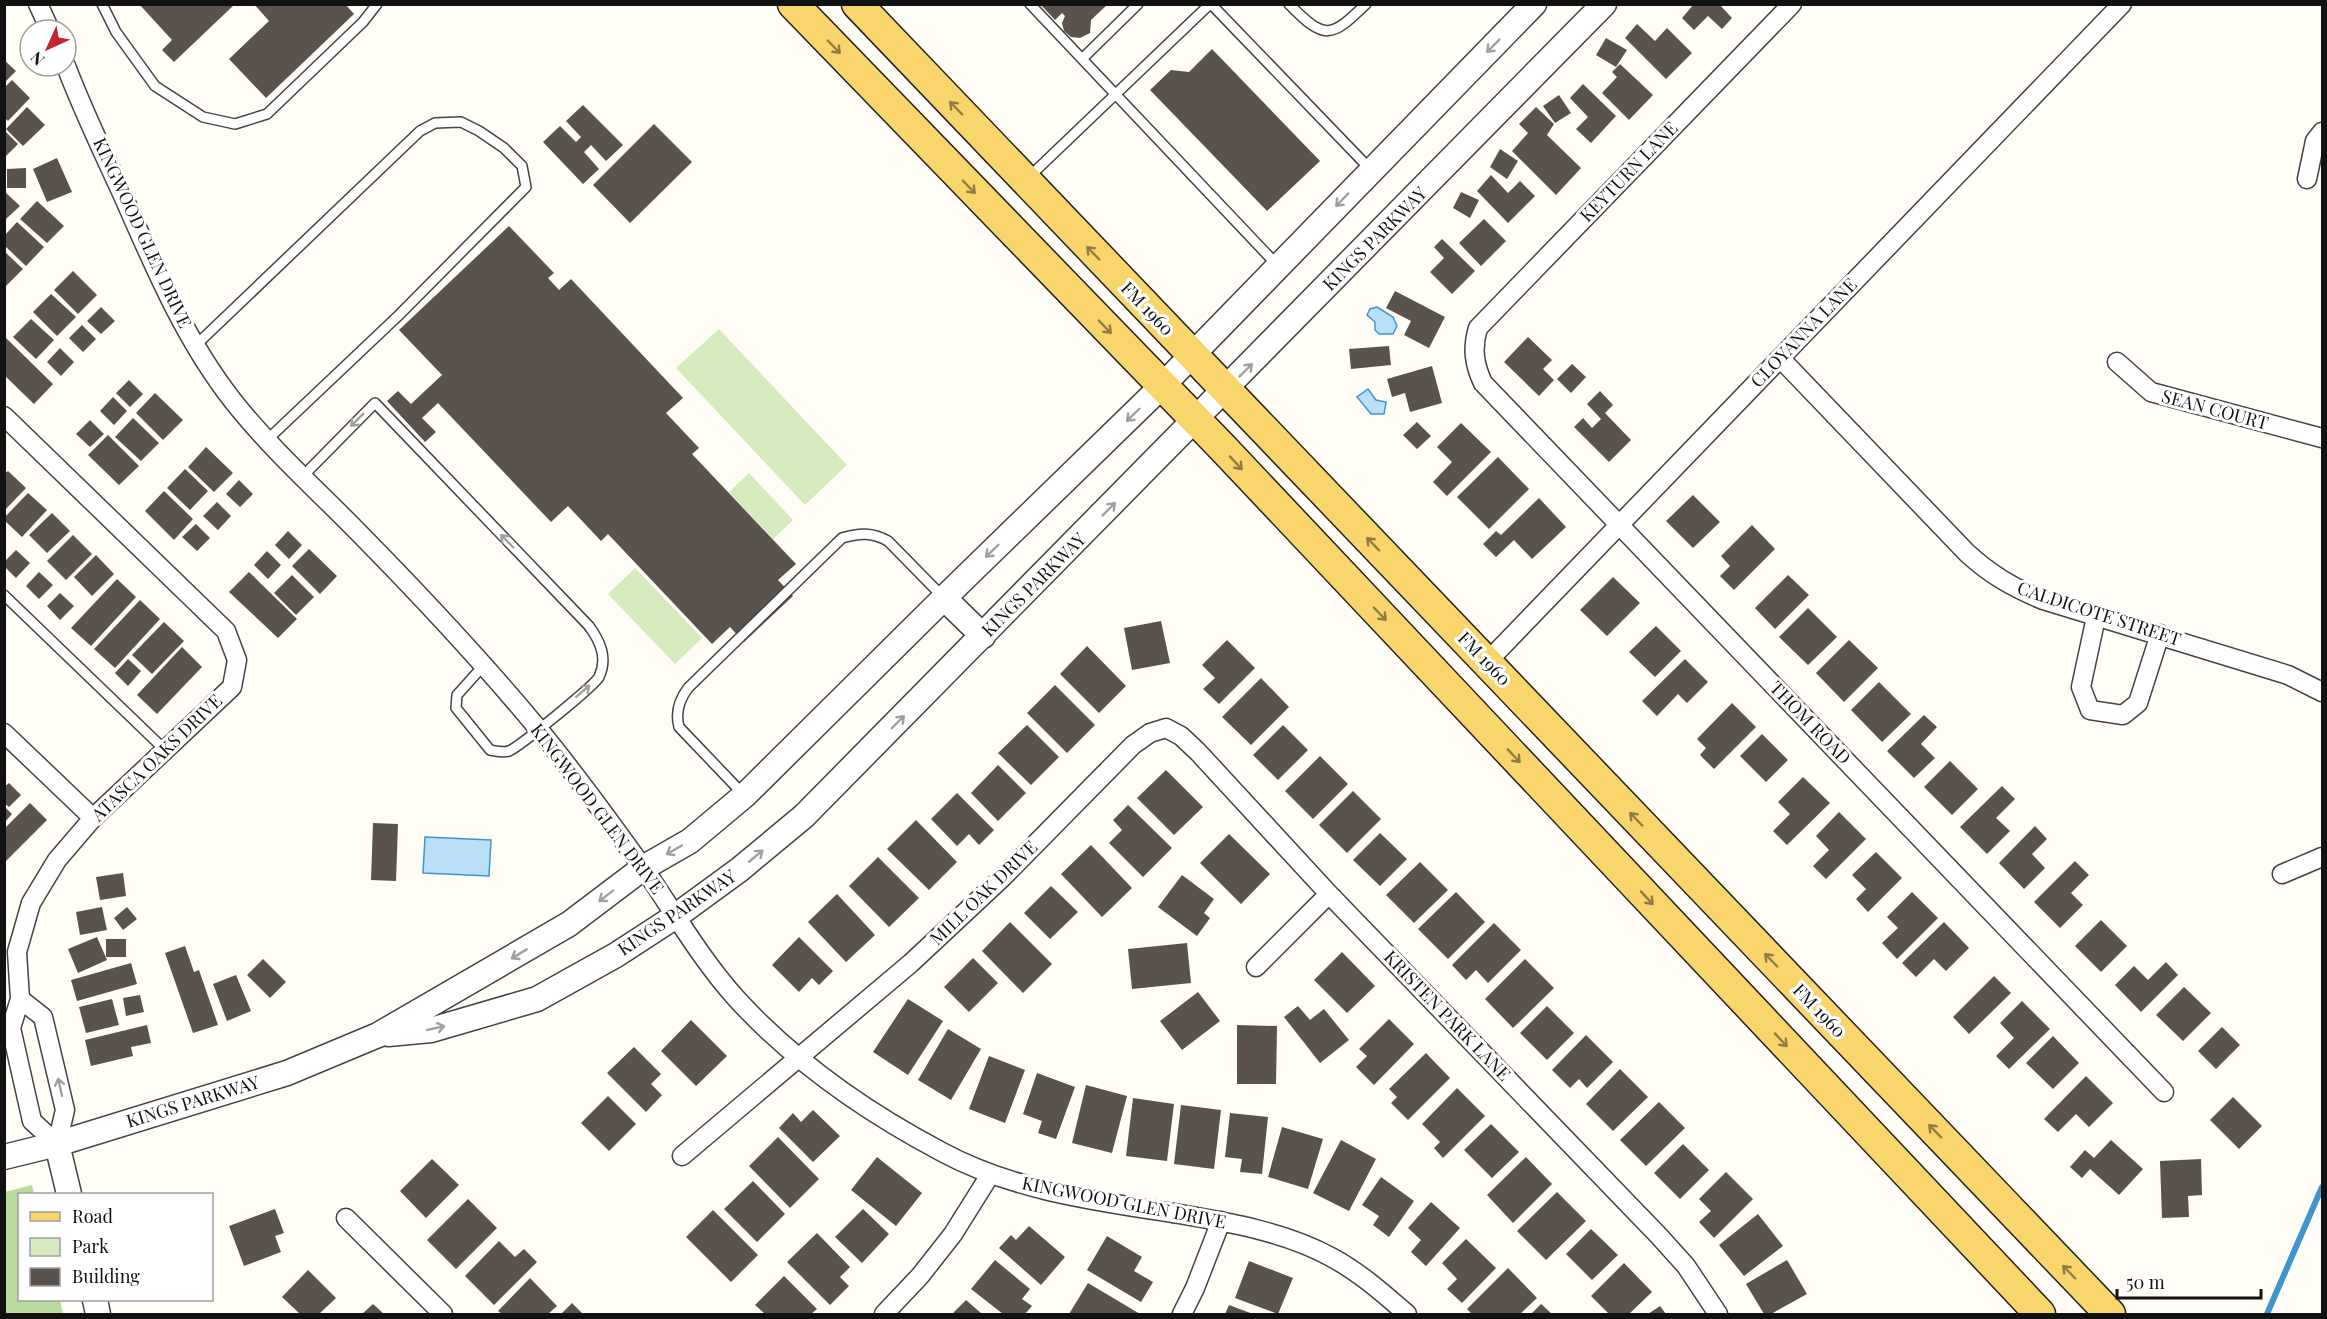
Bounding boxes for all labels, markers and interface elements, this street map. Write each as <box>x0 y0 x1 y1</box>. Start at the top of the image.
north arrow <box>18 18 78 78</box>
one-way arrow <box>827 39 841 54</box>
one-way arrow <box>1486 39 1501 54</box>
text: N <box>25 47 49 70</box>
one-way arrow <box>948 101 963 116</box>
street label: KEYTURN LANE <box>1574 116 1682 227</box>
street label: KINGWOOD GLEN DRIVE <box>88 133 198 332</box>
one-way arrow <box>962 179 977 194</box>
street label: KINGS PARKWAY <box>1317 181 1432 296</box>
one-way arrow <box>1335 193 1349 208</box>
one-way arrow <box>1086 245 1100 260</box>
street label: CLOYANNA LANE <box>1745 272 1862 392</box>
street label: FM 1960 <box>1116 276 1179 341</box>
one-way arrow <box>1098 319 1112 334</box>
one-way arrow <box>1238 362 1253 377</box>
street label: SEAN COURT <box>2159 383 2271 435</box>
one-way arrow <box>1125 408 1140 422</box>
one-way arrow <box>350 413 365 428</box>
one-way arrow <box>1229 455 1243 470</box>
one-way arrow <box>1101 501 1116 516</box>
street label: KINGS PARKWAY <box>976 527 1091 642</box>
one-way arrow <box>500 533 515 548</box>
one-way arrow <box>1366 537 1381 552</box>
one-way arrow <box>985 543 1000 558</box>
street label: CALDICOTE STREET <box>2014 575 2184 651</box>
one-way arrow <box>1373 606 1387 621</box>
street label: FM 1960 <box>1453 626 1516 691</box>
street label: THOM ROAD <box>1765 676 1856 769</box>
one-way arrow <box>575 684 590 698</box>
street label: ATASCA OAKS DRIVE <box>85 689 227 827</box>
one-way arrow <box>890 714 905 729</box>
street label: KINGWOOD GLEN DRIVE <box>526 718 670 898</box>
one-way arrow <box>1507 748 1521 763</box>
one-way arrow <box>1629 811 1644 826</box>
street label: MILL OAK DRIVE <box>924 835 1042 950</box>
one-way arrow <box>666 845 683 857</box>
one-way arrow <box>748 849 763 863</box>
street label: KINGS PARKWAY <box>613 863 741 961</box>
one-way arrow <box>598 890 614 903</box>
one-way arrow <box>1640 891 1654 906</box>
street label: KRISTEN PARK LANE <box>1379 945 1516 1086</box>
one-way arrow <box>511 948 528 960</box>
one-way arrow <box>1764 952 1778 967</box>
street label: FM 1960 <box>1788 978 1851 1043</box>
one-way arrow <box>426 1022 445 1034</box>
one-way arrow <box>1774 1032 1788 1047</box>
street label: KINGS PARKWAY <box>123 1069 262 1133</box>
one-way arrow <box>53 1078 65 1097</box>
one-way arrow <box>1927 1124 1942 1139</box>
street label: KINGWOOD GLEN DRIVE <box>1020 1170 1228 1234</box>
legend <box>18 1193 213 1301</box>
text: Road <box>72 1204 113 1228</box>
text: Park <box>72 1234 109 1258</box>
scale bar <box>2117 1262 2261 1300</box>
text: Building <box>72 1264 140 1288</box>
one-way arrow <box>2062 1265 2077 1280</box>
text: 50 m <box>2126 1270 2165 1294</box>

